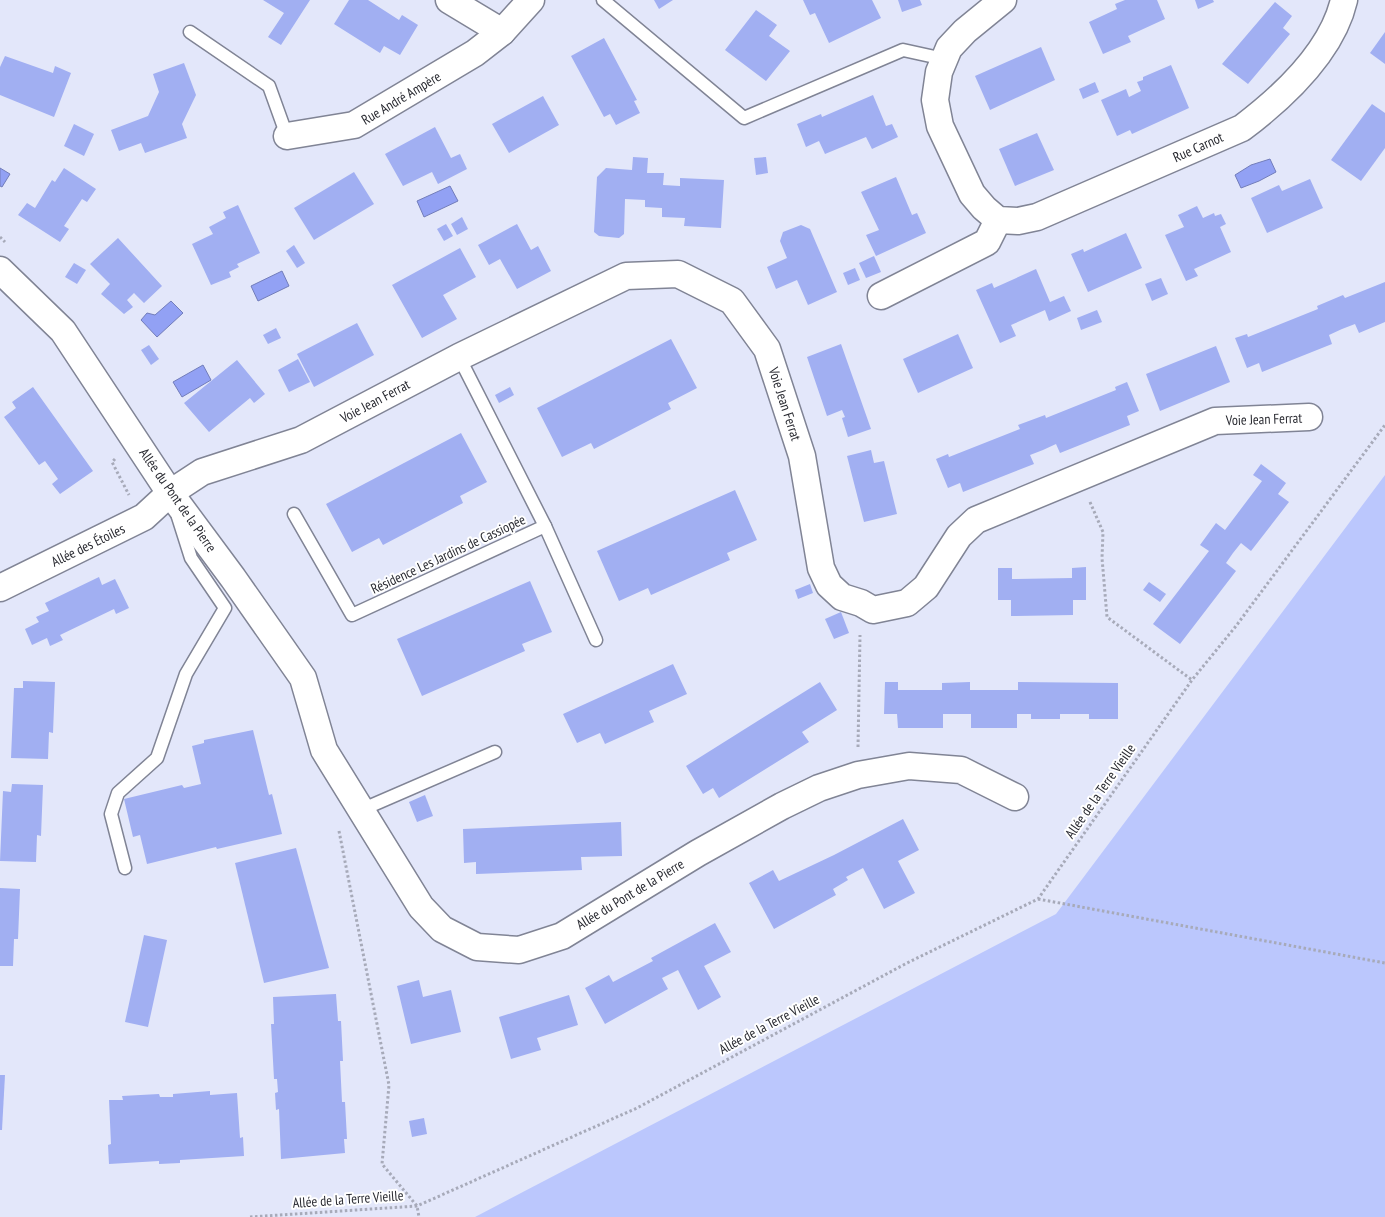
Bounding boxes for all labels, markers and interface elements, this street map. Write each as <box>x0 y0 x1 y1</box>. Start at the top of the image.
street label: Rue André Ampère <box>358 67 444 129</box>
street label: Rue Carnot <box>1170 128 1226 166</box>
street label: Voie Jean Ferrat <box>764 364 805 443</box>
street label: Voie Jean Ferrat <box>336 375 413 427</box>
street label: Voie Jean Ferrat <box>1225 409 1303 429</box>
street label: Allée du Pont de la Pierre <box>135 445 221 556</box>
street label: Résidence Les Jardins de Cassiopée <box>368 510 528 598</box>
street label: Allée des Étoiles <box>48 519 128 571</box>
street label: Allée de la Terre Vieille <box>1061 740 1139 842</box>
street label: Allée du Pont de la Pierre <box>573 855 687 933</box>
street label: Allée de la Terre Vieille <box>716 990 822 1058</box>
street label: Allée de la Terre Vieille <box>292 1186 404 1212</box>

